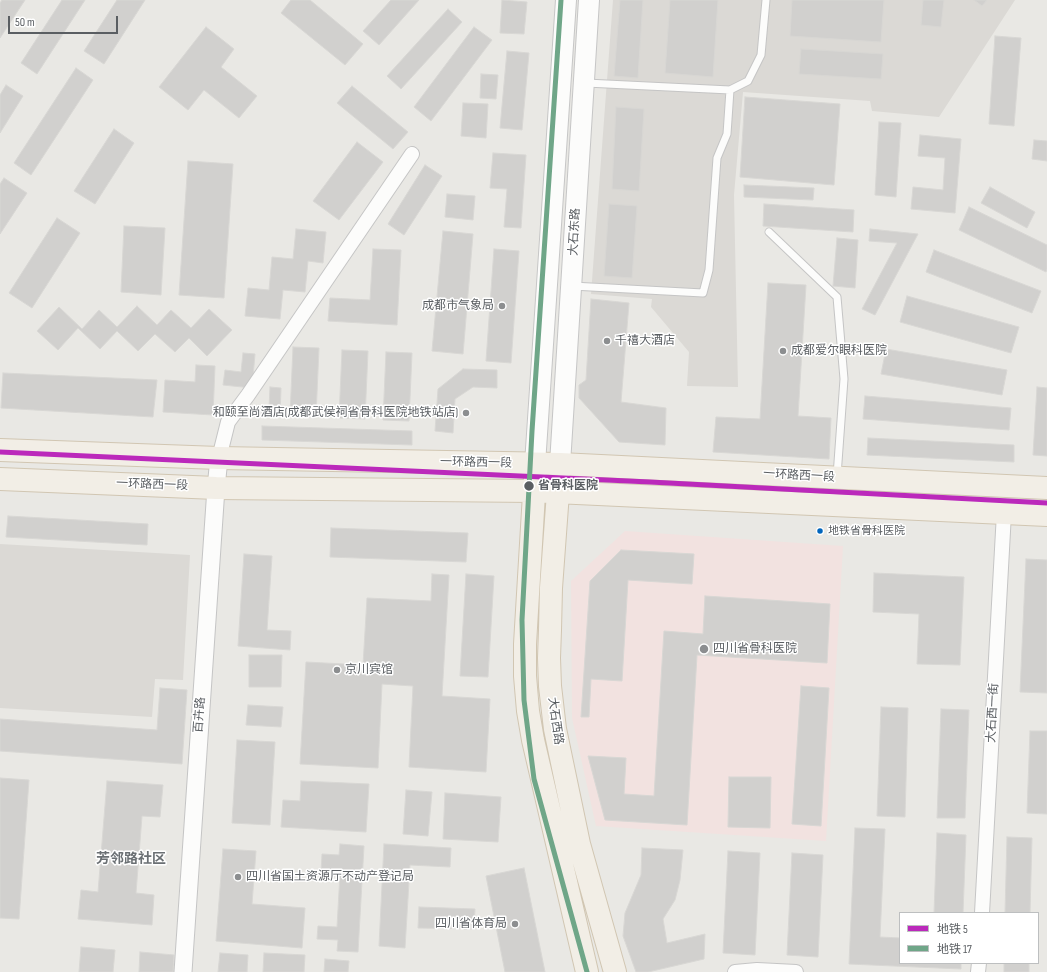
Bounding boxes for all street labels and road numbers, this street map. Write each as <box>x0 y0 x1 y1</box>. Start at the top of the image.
street label: 大石东路 <box>567 208 583 256</box>
street label: 一环路西一段 <box>440 455 512 471</box>
street label: 一环路西一段 <box>763 467 835 485</box>
street label: 一环路西一段 <box>116 477 188 493</box>
street label: 大石西一街 <box>984 683 1002 743</box>
street label: 大石西路 <box>545 696 565 746</box>
street label: 百卉路 <box>192 697 208 733</box>

